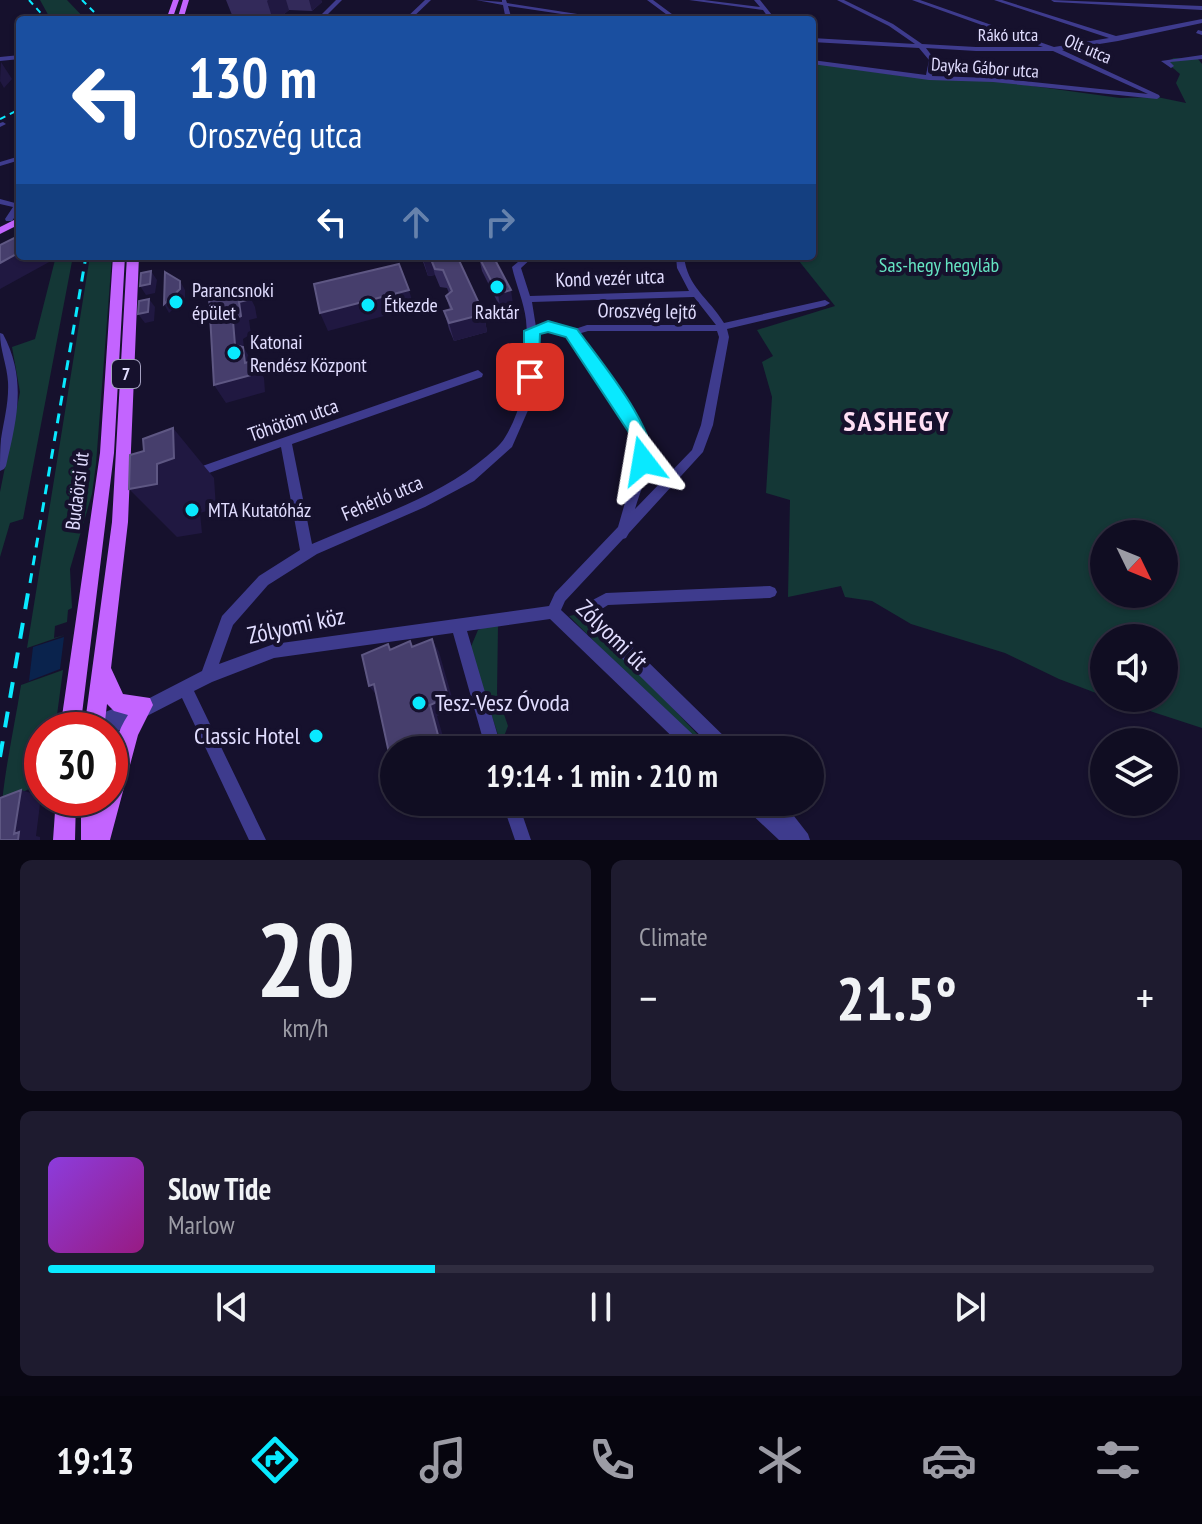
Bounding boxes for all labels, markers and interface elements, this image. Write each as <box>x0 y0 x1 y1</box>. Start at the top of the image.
street label: Rákó utca <box>978 23 1038 46</box>
street label: Olt utca <box>1061 28 1115 69</box>
text: 130 m <box>188 41 317 113</box>
icon: left <box>56 48 160 152</box>
street label: Dayka Gábor utca <box>930 52 1040 83</box>
text: Oroszvég utca <box>188 111 362 158</box>
icon: left <box>310 200 354 244</box>
icon: ahead <box>394 200 438 244</box>
icon: right <box>478 200 522 244</box>
park label: Sas-hegy hegyláb <box>879 252 999 278</box>
street label: Kond vezér utca <box>555 263 665 293</box>
place label: Parancsnoki épület <box>192 277 274 326</box>
marker: Raktár <box>488 278 506 296</box>
place label: Étkezde <box>384 292 438 318</box>
marker: Parancsnoki épület <box>167 293 185 311</box>
marker: Étkezde <box>359 296 377 314</box>
street label: Oroszvég lejtő <box>597 297 697 325</box>
place label: Raktár <box>475 299 520 325</box>
place label: Katonai Rendész Központ <box>250 329 367 378</box>
pin <box>496 343 564 411</box>
marker: Katonai Rendész Központ <box>225 344 243 362</box>
icon: arrive <box>508 355 552 399</box>
road number: 7 <box>112 360 140 388</box>
street label: Töhötöm utca <box>244 392 342 448</box>
district label: SASHEGY <box>843 402 951 439</box>
position arrow <box>601 419 685 503</box>
street label: Budaörsi út <box>59 450 95 531</box>
street label: Fehérló utca <box>337 469 427 527</box>
place label: MTA Kutatóház <box>208 497 311 523</box>
marker: MTA Kutatóház <box>183 501 201 519</box>
north arrow <box>1090 520 1178 608</box>
map controls <box>1090 520 1178 816</box>
street label: Zólyomi út <box>570 593 655 677</box>
street label: Zólyomi köz <box>244 600 347 651</box>
button: sound <box>1090 624 1178 712</box>
place label: Tesz-Vesz Óvoda <box>435 687 570 718</box>
marker: Tesz-Vesz Óvoda <box>410 694 428 712</box>
speed limit sign: 30 <box>24 712 128 816</box>
place label: Classic Hotel <box>194 720 300 751</box>
marker: Classic Hotel <box>307 727 325 745</box>
button: layers <box>1090 728 1178 816</box>
text: 19:14 · 1 min · 210 m <box>486 756 718 795</box>
text: 20 <box>256 891 355 1026</box>
text: Climate <box>639 920 708 953</box>
text: 21.5° <box>836 959 957 1037</box>
text: − <box>639 969 657 1026</box>
text: + <box>1136 969 1154 1026</box>
text: km/h <box>282 1011 329 1044</box>
text: Slow Tide <box>168 1169 271 1208</box>
text: Marlow <box>168 1208 234 1241</box>
icon: previous <box>210 1285 254 1329</box>
icon: pause <box>579 1285 623 1329</box>
icon: next <box>948 1285 992 1329</box>
icon: directions <box>247 1432 303 1488</box>
icon: music <box>415 1432 471 1488</box>
icon: phone <box>584 1432 640 1488</box>
icon: climate <box>752 1432 808 1488</box>
icon: car <box>921 1432 977 1488</box>
icon: filters <box>1090 1432 1146 1488</box>
text: 19:13 <box>56 1437 134 1484</box>

